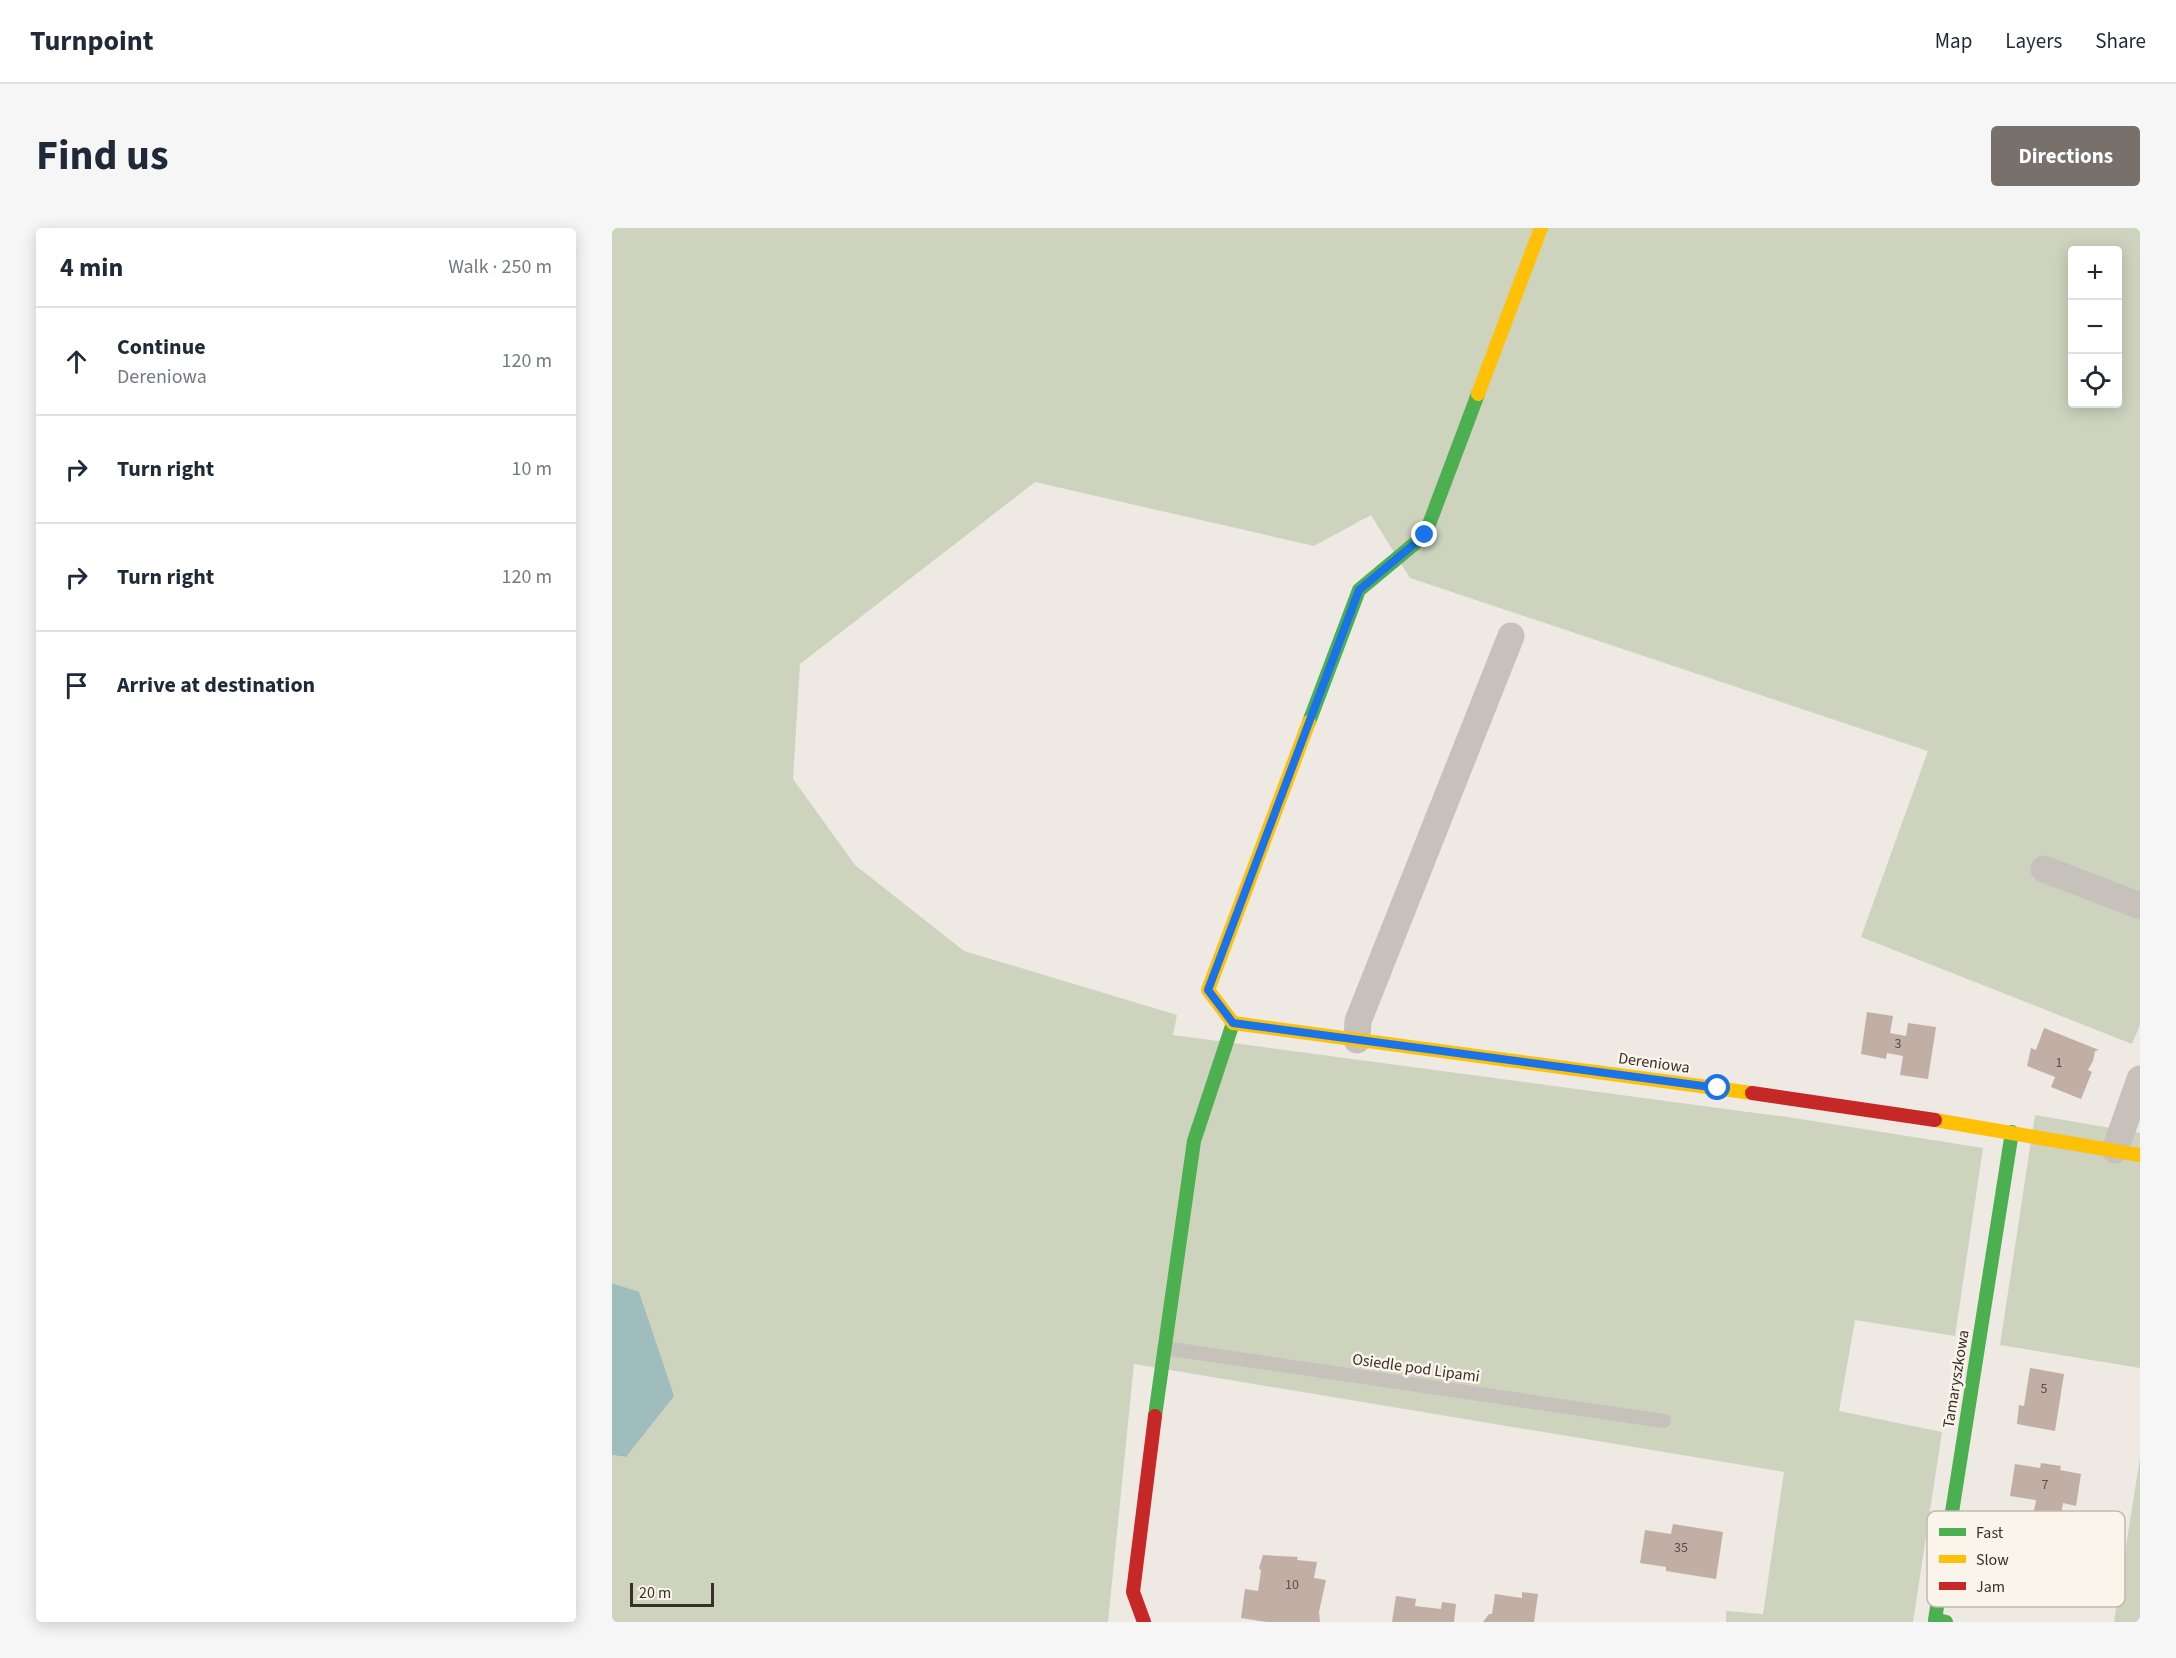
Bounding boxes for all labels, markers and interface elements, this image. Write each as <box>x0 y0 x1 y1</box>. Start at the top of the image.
text: Turnpoint <box>30 21 154 61</box>
text: Map <box>1935 26 1972 56</box>
text: Layers <box>2005 26 2062 56</box>
text: Share <box>2095 26 2146 56</box>
text: Find us <box>36 126 169 186</box>
button: Directions <box>1991 126 2140 186</box>
map controls <box>2068 246 2122 408</box>
button: + <box>2068 246 2122 300</box>
text: 4 min <box>60 249 123 286</box>
text: Walk · 250 m <box>448 253 552 281</box>
button: − <box>2068 300 2122 354</box>
text: Continue <box>117 331 206 363</box>
icon: ahead <box>60 345 93 378</box>
text: 120 m <box>502 347 552 375</box>
button: locate <box>2068 354 2122 408</box>
text: Dereniowa <box>117 363 207 391</box>
icon: right <box>60 453 93 486</box>
text: Turn right <box>117 453 214 485</box>
text: 10 m <box>512 455 552 483</box>
route end <box>1411 521 1437 547</box>
icon: right <box>60 561 93 594</box>
text: Turn right <box>117 561 214 593</box>
text: 120 m <box>502 563 552 591</box>
icon: arrive <box>60 669 93 702</box>
text: Arrive at destination <box>117 669 315 701</box>
house number: 3 <box>1895 1034 1902 1054</box>
street label: Dereniowa <box>1617 1047 1691 1079</box>
house number: 1 <box>2056 1053 2063 1073</box>
route start <box>1704 1074 1730 1100</box>
street label: Tamaryszkowa <box>1937 1328 1975 1430</box>
street label: Osiedle pod Lipami <box>1351 1348 1481 1388</box>
house number: 5 <box>2041 1379 2048 1399</box>
house number: 7 <box>2042 1475 2049 1495</box>
legend <box>1927 1511 2125 1607</box>
text: Fast <box>1976 1522 2004 1544</box>
house number: 35 <box>1674 1538 1688 1558</box>
text: Slow <box>1976 1549 2009 1571</box>
house number: 10 <box>1285 1575 1299 1595</box>
text: Jam <box>1976 1576 2005 1598</box>
scale bar <box>630 1580 714 1608</box>
text: 20 m <box>639 1582 671 1604</box>

